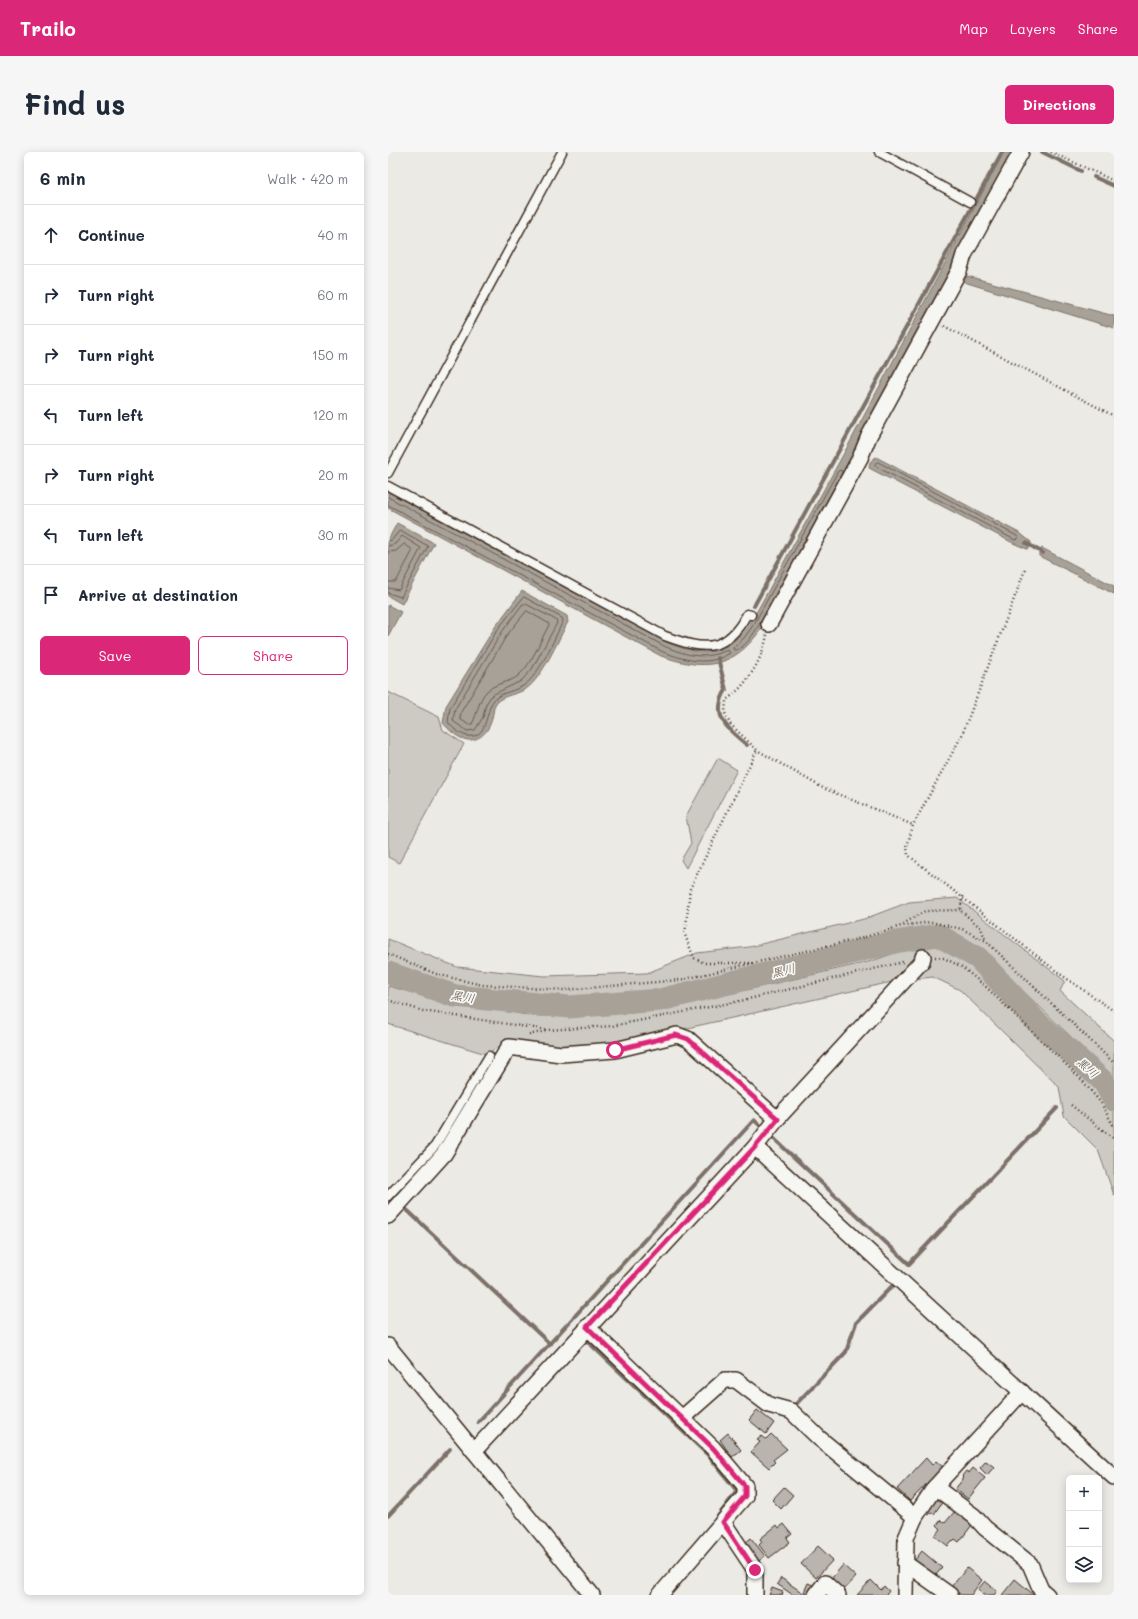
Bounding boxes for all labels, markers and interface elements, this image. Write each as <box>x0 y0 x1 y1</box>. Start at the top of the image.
text: Trailo <box>20 16 76 41</box>
text: Map <box>959 19 988 38</box>
text: Layers <box>1010 19 1056 38</box>
text: Share <box>1078 19 1118 38</box>
button: Directions <box>1005 85 1114 124</box>
text: Find us <box>24 86 125 122</box>
text: 6 min <box>40 167 85 189</box>
text: Walk · 420 m <box>267 170 348 187</box>
icon: ahead <box>40 224 62 246</box>
text: Continue <box>78 225 145 245</box>
text: 40 m <box>318 226 348 243</box>
icon: right <box>40 284 62 306</box>
text: Turn right <box>78 285 155 305</box>
text: 60 m <box>318 286 348 303</box>
icon: right <box>40 344 62 366</box>
text: Turn right <box>78 345 155 365</box>
text: 150 m <box>312 346 348 363</box>
icon: left <box>40 404 62 426</box>
text: Turn left <box>78 405 143 425</box>
text: 120 m <box>312 406 348 423</box>
icon: right <box>40 464 62 486</box>
text: Turn right <box>78 465 155 485</box>
text: 20 m <box>318 466 348 483</box>
icon: left <box>40 524 62 546</box>
text: Turn left <box>78 525 143 545</box>
text: 30 m <box>318 526 348 543</box>
icon: arrive <box>40 584 62 606</box>
text: Arrive at destination <box>78 585 238 605</box>
button: Save <box>40 636 190 675</box>
button: Share <box>198 636 348 675</box>
water label: 黒川 <box>769 959 797 981</box>
water label: 黒川 <box>450 986 476 1006</box>
route start <box>606 1041 624 1059</box>
water label: 黒川 <box>1074 1053 1102 1081</box>
map controls <box>1066 1475 1102 1583</box>
button: + <box>1066 1475 1102 1511</box>
button: − <box>1066 1511 1102 1547</box>
button: layers <box>1066 1547 1102 1583</box>
route end <box>746 1561 764 1579</box>

